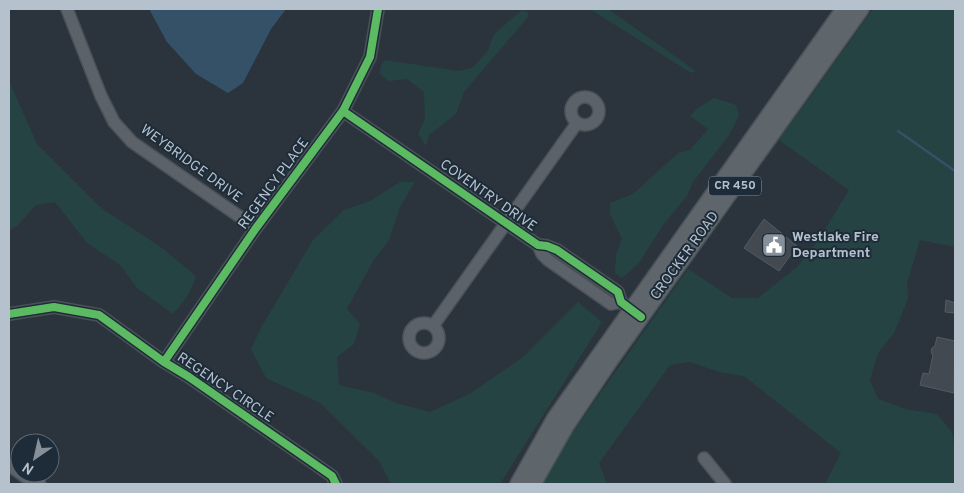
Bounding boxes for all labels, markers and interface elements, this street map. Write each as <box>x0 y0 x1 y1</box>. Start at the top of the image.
street label: WEYBRIDGE DRIVE <box>137 121 245 207</box>
street label: REGENCY PLACE <box>235 135 313 233</box>
street label: COVENTRY DRIVE <box>436 156 540 236</box>
road number: CR 450 <box>709 177 761 196</box>
street label: CROCKER ROAD <box>647 208 723 304</box>
place label: Westlake Fire Department <box>792 229 879 262</box>
public building icon: Westlake Fire Department <box>761 232 787 258</box>
street label: REGENCY CIRCLE <box>173 349 277 427</box>
north arrow <box>10 433 60 483</box>
text: N <box>20 458 37 477</box>

